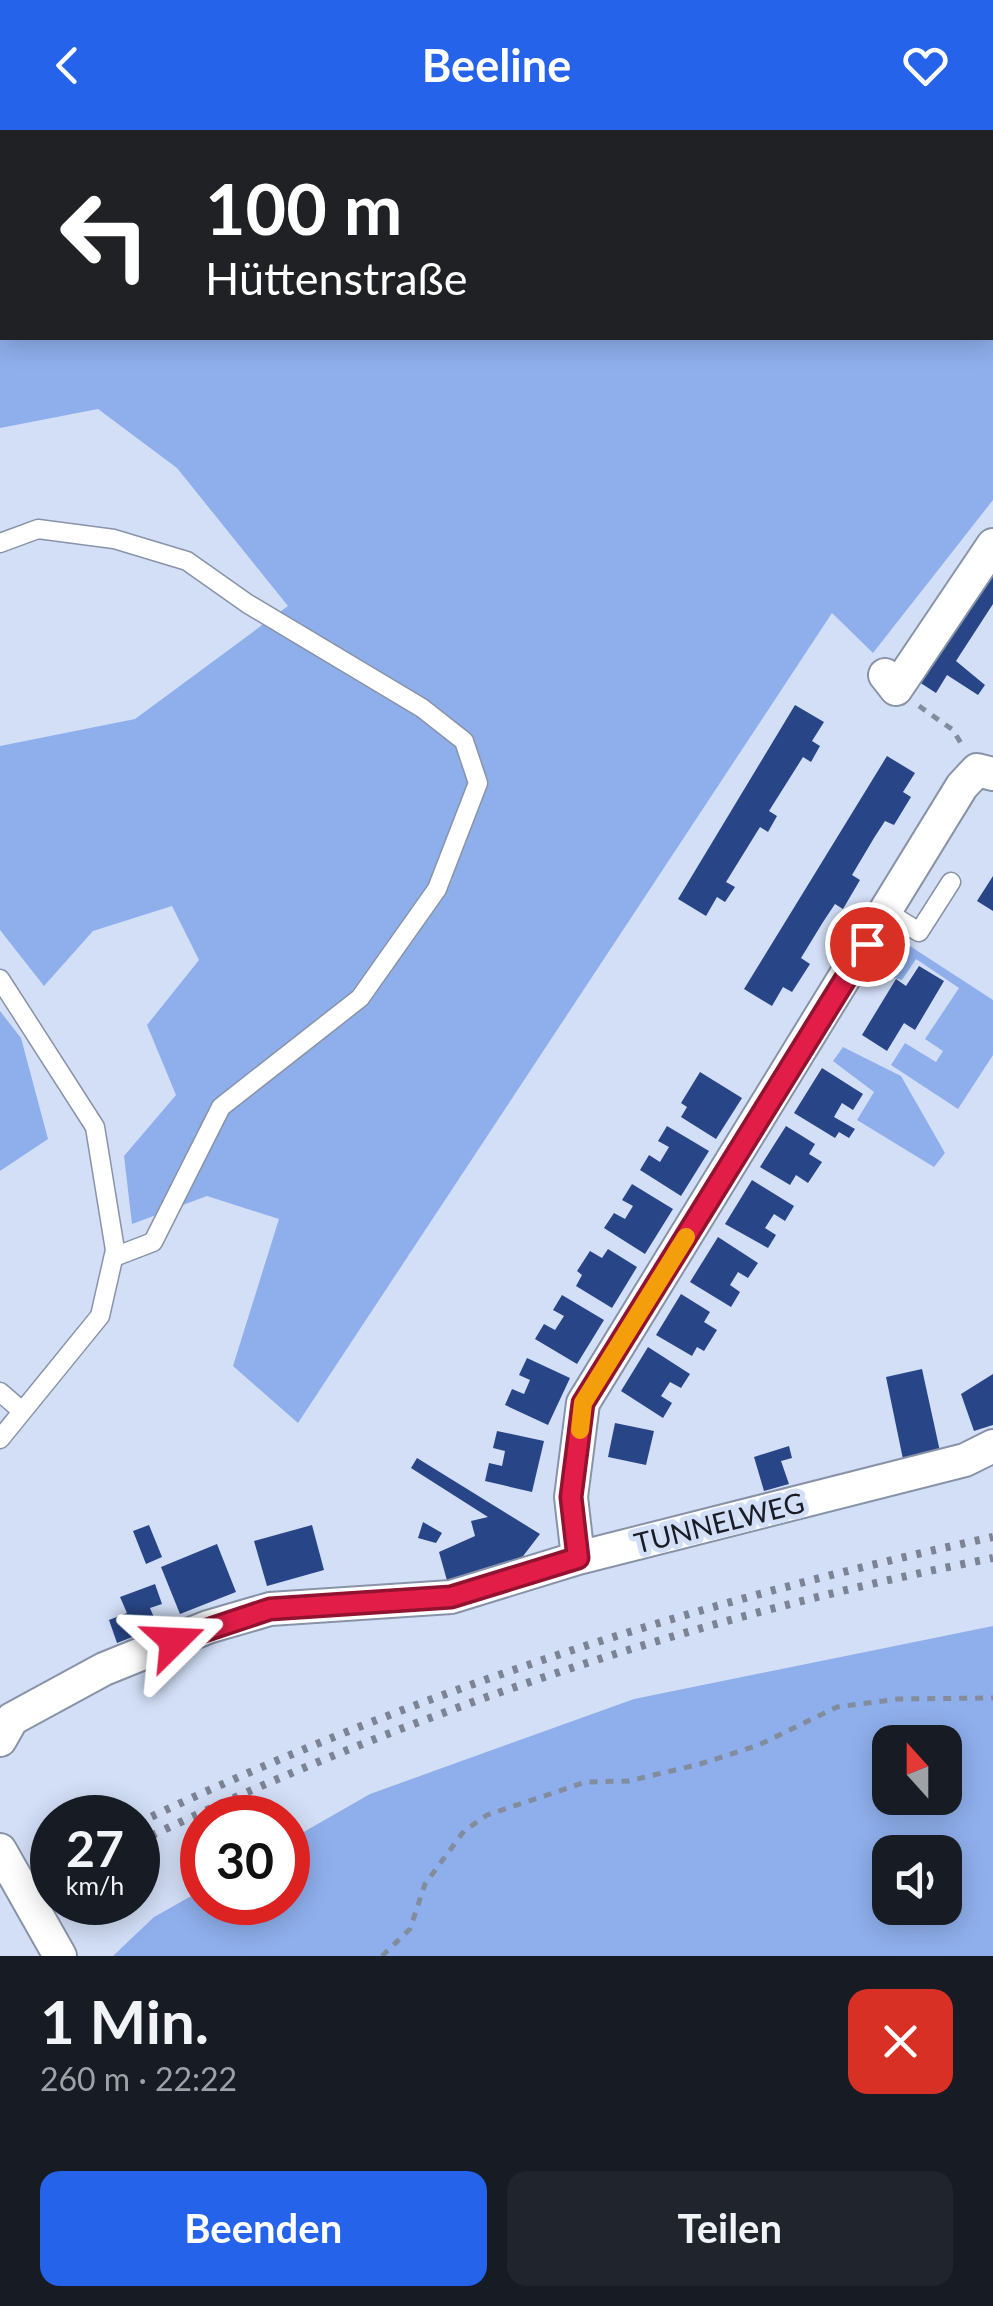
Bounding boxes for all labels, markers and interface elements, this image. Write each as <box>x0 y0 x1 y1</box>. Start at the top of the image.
icon: back <box>40 38 95 93</box>
text: Beeline <box>422 38 571 92</box>
icon: heart <box>898 38 953 93</box>
text: 100 m <box>205 166 402 250</box>
icon: left <box>40 170 170 300</box>
text: Hüttenstraße <box>205 251 467 305</box>
pin <box>825 902 910 987</box>
icon: arrive <box>840 917 895 972</box>
street label: TUNNELWEG <box>631 1484 807 1560</box>
position arrow <box>122 1589 226 1693</box>
north arrow <box>872 1725 962 1815</box>
map controls <box>872 1725 962 1925</box>
speed limit sign: 30 <box>180 1795 310 1925</box>
text: 27 <box>66 1818 124 1878</box>
button: sound <box>872 1835 962 1925</box>
text: km/h <box>66 1870 124 1900</box>
text: 1 Min. <box>40 1985 209 2057</box>
button: close <box>848 1989 953 2094</box>
text: 260 m · 22:22 <box>40 2059 237 2098</box>
button: Beenden <box>40 2171 487 2286</box>
button: Teilen <box>507 2171 953 2286</box>

